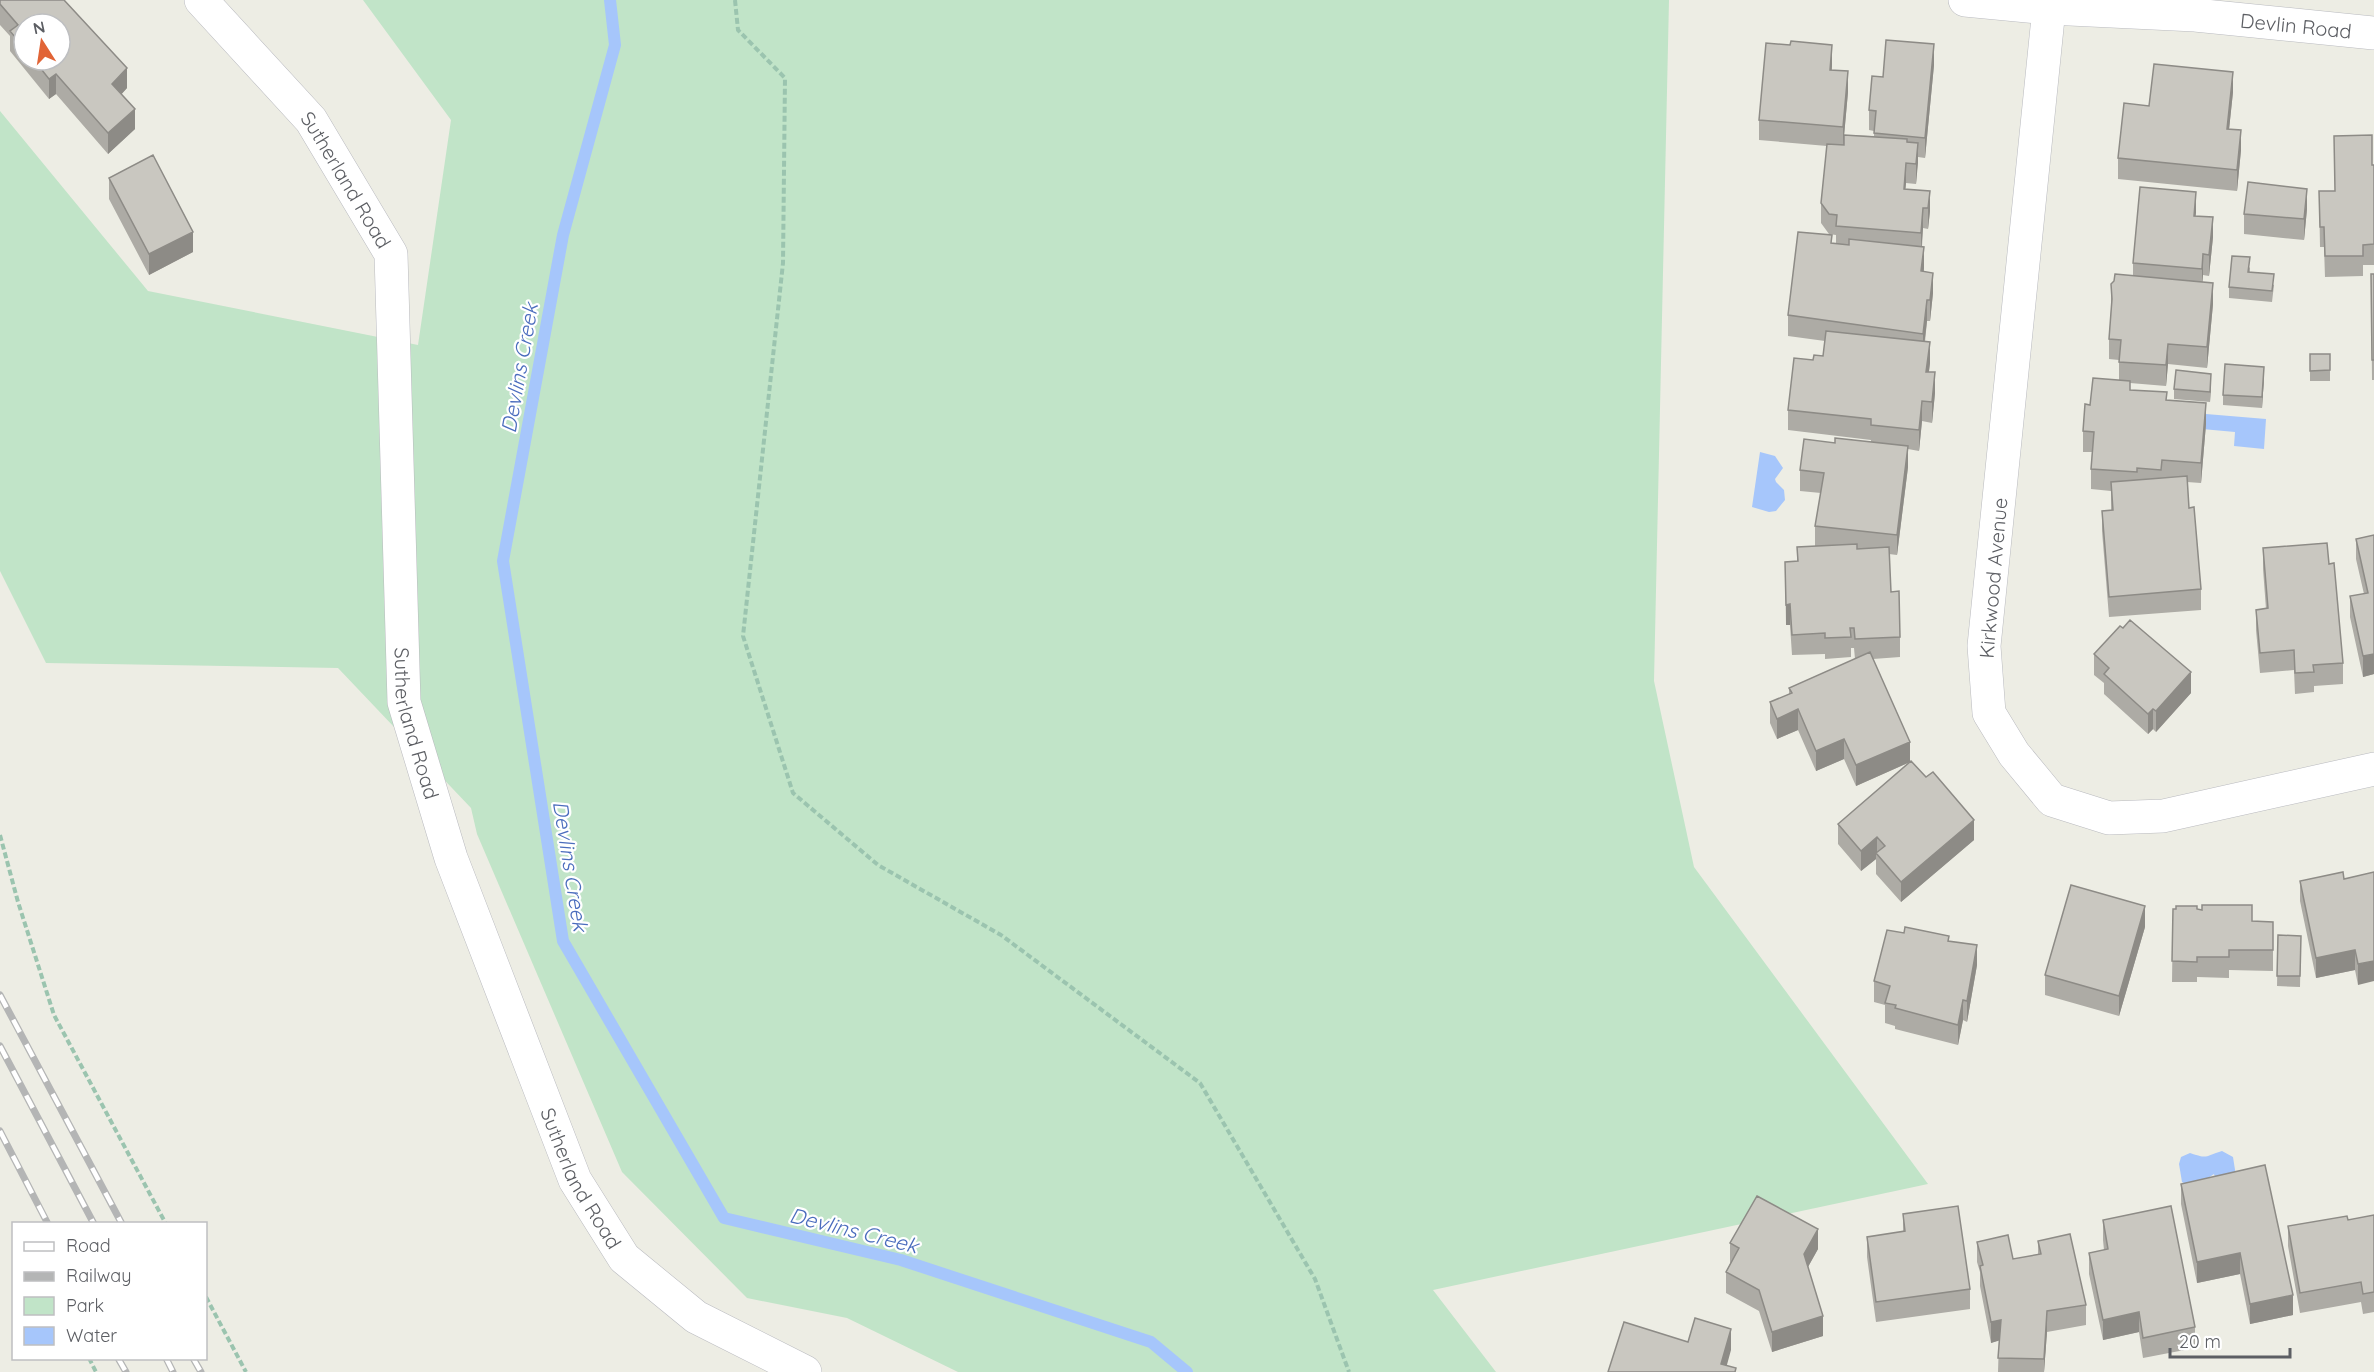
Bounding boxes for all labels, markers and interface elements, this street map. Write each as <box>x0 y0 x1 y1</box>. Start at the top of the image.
street label: Devlin Road <box>2239 7 2353 43</box>
north arrow <box>12 12 72 72</box>
text: N <box>31 16 47 38</box>
street label: Sutherland Road <box>296 105 397 253</box>
water label: Devlins Creek <box>495 299 544 435</box>
street label: Kirkwood Avenue <box>1974 497 2012 659</box>
street label: Sutherland Road <box>390 647 445 802</box>
water label: Devlins Creek <box>548 799 594 935</box>
street label: Sutherland Road <box>536 1104 627 1253</box>
water label: Devlins Creek <box>787 1201 923 1259</box>
legend <box>12 1222 207 1360</box>
text: Road <box>66 1234 111 1257</box>
text: Railway <box>66 1264 132 1287</box>
text: Park <box>66 1294 104 1317</box>
scale bar <box>2170 1321 2290 1359</box>
text: Water <box>66 1324 117 1347</box>
text: 20 m <box>2179 1330 2221 1353</box>

